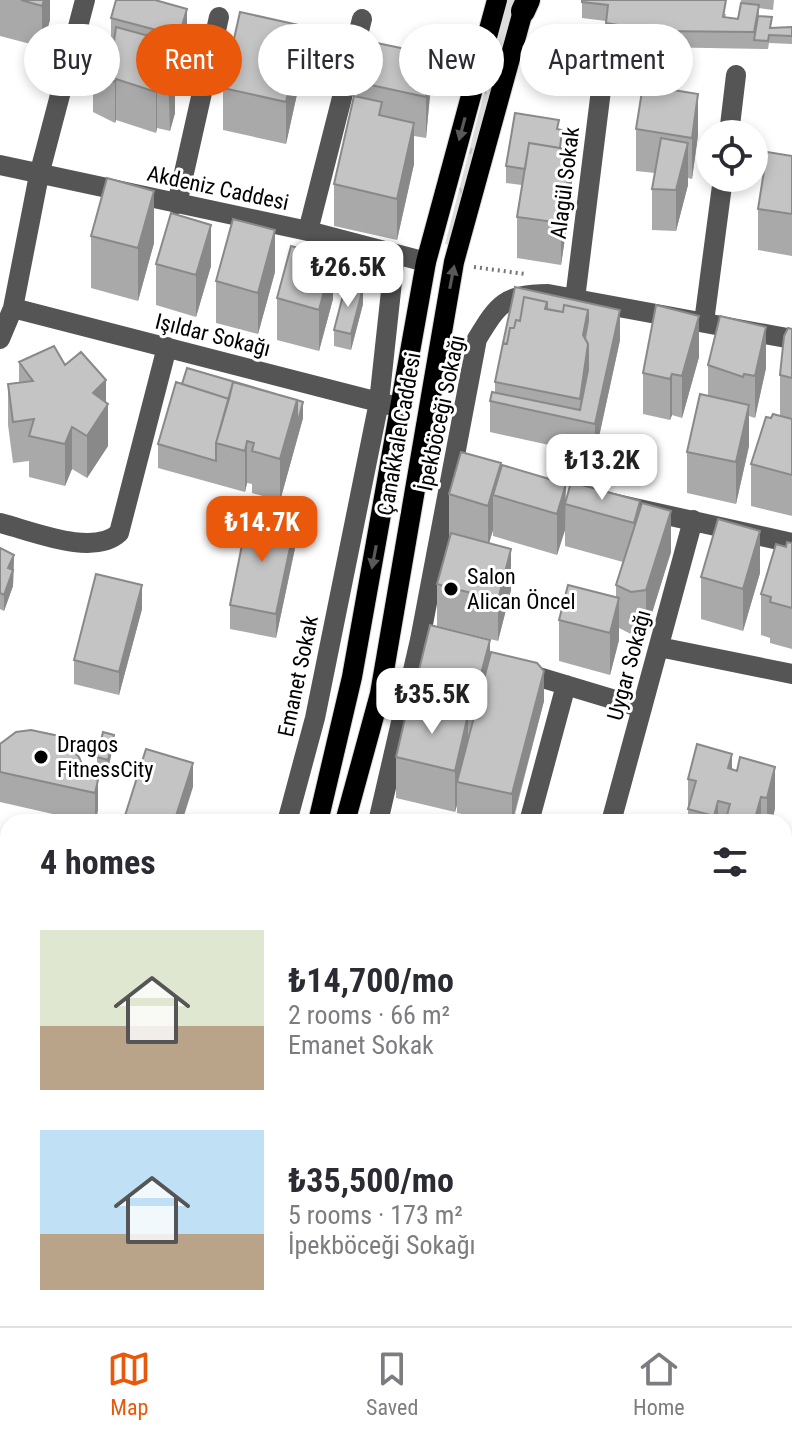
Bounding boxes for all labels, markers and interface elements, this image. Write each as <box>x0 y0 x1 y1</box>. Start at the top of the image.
chip: Buy <box>24 24 120 96</box>
chip: Rent <box>136 24 242 96</box>
chip: Filters <box>258 24 383 96</box>
chip: New <box>399 24 504 96</box>
chip: Apartment <box>520 24 693 96</box>
one-way arrow <box>456 117 468 142</box>
map controls <box>696 120 768 192</box>
button: locate <box>696 120 768 192</box>
street label: Alagül Sokak <box>546 125 584 240</box>
street label: Akdeniz Caddesi <box>145 161 291 215</box>
pin: ₺26.5K <box>283 241 413 309</box>
text: ₺26.5K <box>310 252 386 282</box>
one-way arrow <box>446 265 458 290</box>
street label: Işıldar Sokağı <box>153 309 273 361</box>
street label: İpekböceği Sokağı <box>412 333 470 493</box>
street label: Çanakkale Caddesi <box>372 350 426 518</box>
pin: ₺13.2K <box>537 434 667 502</box>
text: ₺13.2K <box>564 445 640 475</box>
pin: ₺14.7K <box>197 496 327 564</box>
text: ₺14.7K <box>224 507 300 537</box>
one-way arrow <box>368 544 380 569</box>
place label: Salon Alican Öncel <box>467 564 576 614</box>
marker: Salon Alican Öncel <box>442 580 460 598</box>
street label: Uygar Sokağı <box>602 607 656 723</box>
street label: Emanet Sokak <box>273 613 323 739</box>
pin: ₺35.5K <box>367 668 497 736</box>
text: ₺35.5K <box>394 679 470 709</box>
place label: Dragos FitnessCity <box>57 732 153 782</box>
marker: Dragos FitnessCity <box>32 748 50 766</box>
icon: filters <box>708 840 752 884</box>
text: 4 homes <box>40 842 156 882</box>
text: ₺14,700/mo <box>288 960 454 1000</box>
icon: home <box>104 962 200 1058</box>
text: 2 rooms · 66 m² <box>288 1000 450 1030</box>
text: Emanet Sokak <box>288 1030 434 1060</box>
text: ₺35,500/mo <box>288 1160 454 1200</box>
icon: home <box>104 1162 200 1258</box>
text: 5 rooms · 173 m² <box>288 1200 463 1230</box>
text: İpekböceği Sokağı <box>288 1230 476 1260</box>
tab: Map <box>107 1347 151 1420</box>
tab: Saved <box>366 1347 418 1420</box>
tab: Home <box>633 1347 685 1420</box>

